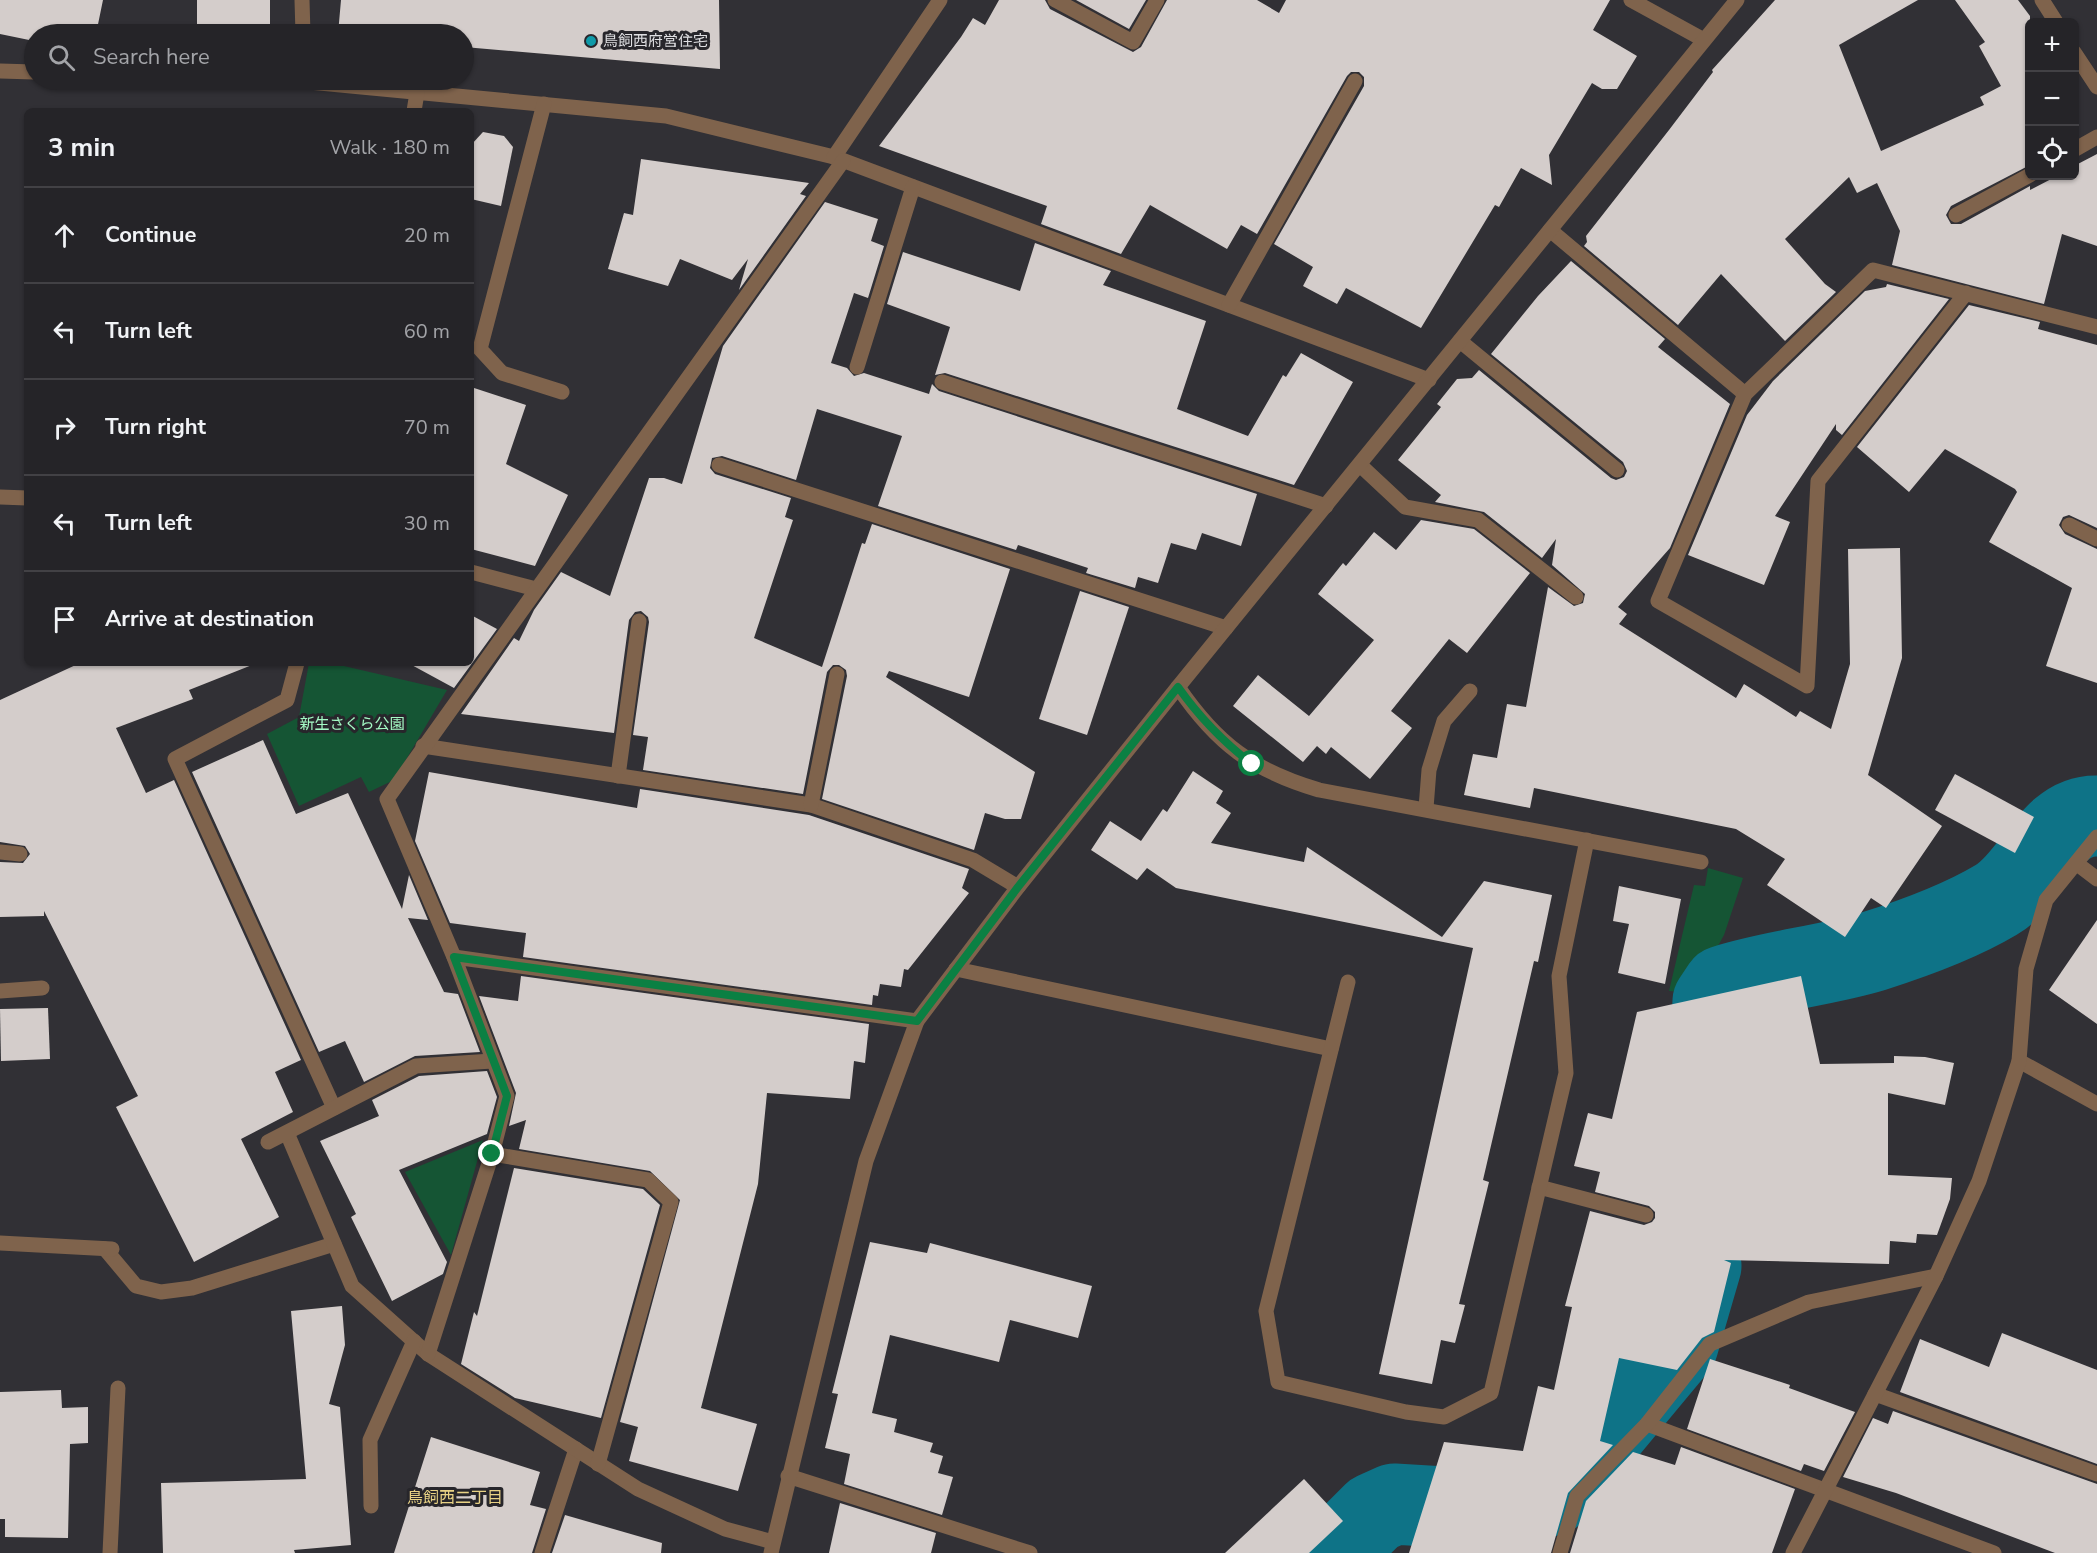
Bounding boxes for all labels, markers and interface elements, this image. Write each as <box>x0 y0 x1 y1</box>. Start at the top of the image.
map controls <box>2025 18 2079 180</box>
button: + <box>2025 18 2079 72</box>
search box <box>24 24 474 90</box>
place label: 鳥飼西府営住宅 <box>603 31 708 51</box>
marker: 鳥飼西府営住宅 <box>584 34 598 48</box>
icon: search <box>45 41 78 74</box>
text: Search here <box>93 42 210 72</box>
button: − <box>2025 72 2079 126</box>
button: locate <box>2025 126 2079 180</box>
text: 3 min <box>48 130 115 165</box>
text: Walk · 180 m <box>330 134 450 161</box>
icon: ahead <box>48 219 81 252</box>
text: Continue <box>105 220 196 250</box>
text: 20 m <box>404 222 450 249</box>
icon: left <box>48 315 81 348</box>
text: Turn left <box>105 316 192 346</box>
text: 60 m <box>404 318 450 345</box>
icon: right <box>48 411 81 444</box>
text: Turn right <box>105 412 206 442</box>
text: 70 m <box>404 414 450 441</box>
icon: left <box>48 507 81 540</box>
text: Turn left <box>105 508 192 538</box>
text: 30 m <box>404 510 450 537</box>
icon: arrive <box>48 603 81 636</box>
text: Arrive at destination <box>105 604 314 634</box>
park label: 新生さくら公園 <box>299 714 405 734</box>
route start <box>1238 750 1264 776</box>
route end <box>478 1140 504 1166</box>
district label: 鳥飼西二丁目 <box>407 1487 503 1509</box>

